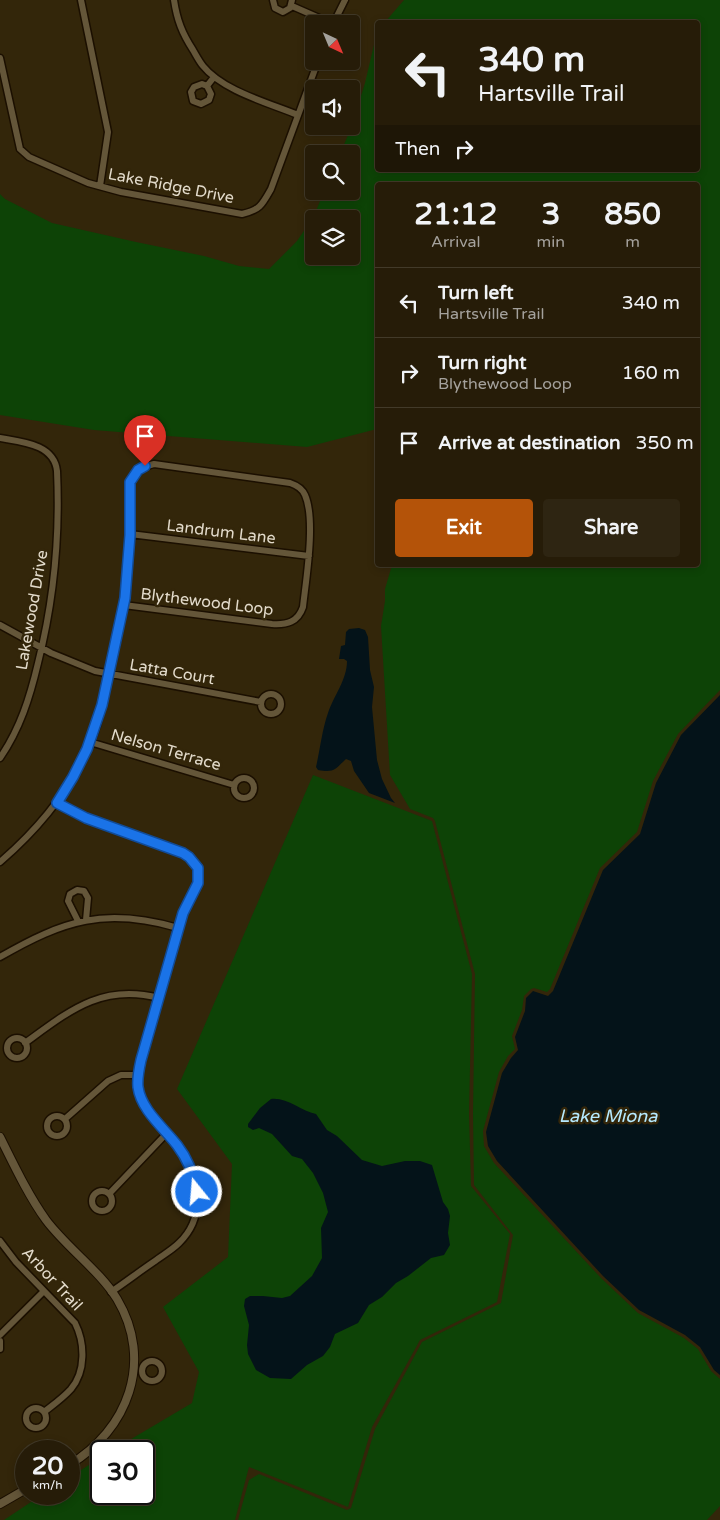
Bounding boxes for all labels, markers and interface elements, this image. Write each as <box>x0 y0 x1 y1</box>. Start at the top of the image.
north arrow <box>305 15 360 70</box>
map controls <box>305 15 360 265</box>
text: 340 m <box>478 39 585 81</box>
icon: left <box>395 40 460 105</box>
button: sound <box>305 80 360 135</box>
text: Hartsville Trail <box>478 81 624 107</box>
icon: right <box>450 135 478 163</box>
text: Then <box>395 138 440 160</box>
button: search <box>305 145 360 200</box>
street label: Lake Ridge Drive <box>106 164 236 208</box>
text: 21:12 <box>414 196 497 233</box>
text: 3 <box>541 196 560 233</box>
text: 850 <box>604 196 661 233</box>
button: layers <box>305 210 360 265</box>
text: Arrival <box>431 232 481 252</box>
text: min <box>537 232 565 252</box>
text: m <box>625 232 640 252</box>
text: Turn left <box>438 282 514 304</box>
icon: left <box>395 289 423 317</box>
text: 340 m <box>622 292 680 314</box>
text: Hartsville Trail <box>438 304 544 324</box>
text: Turn right <box>438 352 526 374</box>
icon: right <box>395 359 423 387</box>
text: 160 m <box>622 362 680 384</box>
text: Blythewood Loop <box>438 374 572 394</box>
pin <box>124 415 166 466</box>
icon: arrive <box>131 422 159 450</box>
icon: arrive <box>395 429 423 457</box>
text: Arrive at destination <box>438 432 621 454</box>
text: 350 m <box>636 432 694 454</box>
button: Exit <box>395 499 533 557</box>
button: Share <box>543 499 680 557</box>
street label: Landrum Lane <box>165 515 277 549</box>
street label: Lakewood Drive <box>12 548 52 672</box>
street label: Blythewood Loop <box>139 584 275 620</box>
street label: Latta Court <box>128 655 216 689</box>
street label: Nelson Terrace <box>109 725 223 775</box>
water label: Lake Miona <box>559 1105 658 1127</box>
position arrow <box>170 1165 222 1217</box>
street label: Arbor Trail <box>17 1243 87 1315</box>
speed limit sign: 30 <box>90 1440 155 1505</box>
text: 20 <box>32 1451 63 1481</box>
text: km/h <box>32 1478 63 1492</box>

